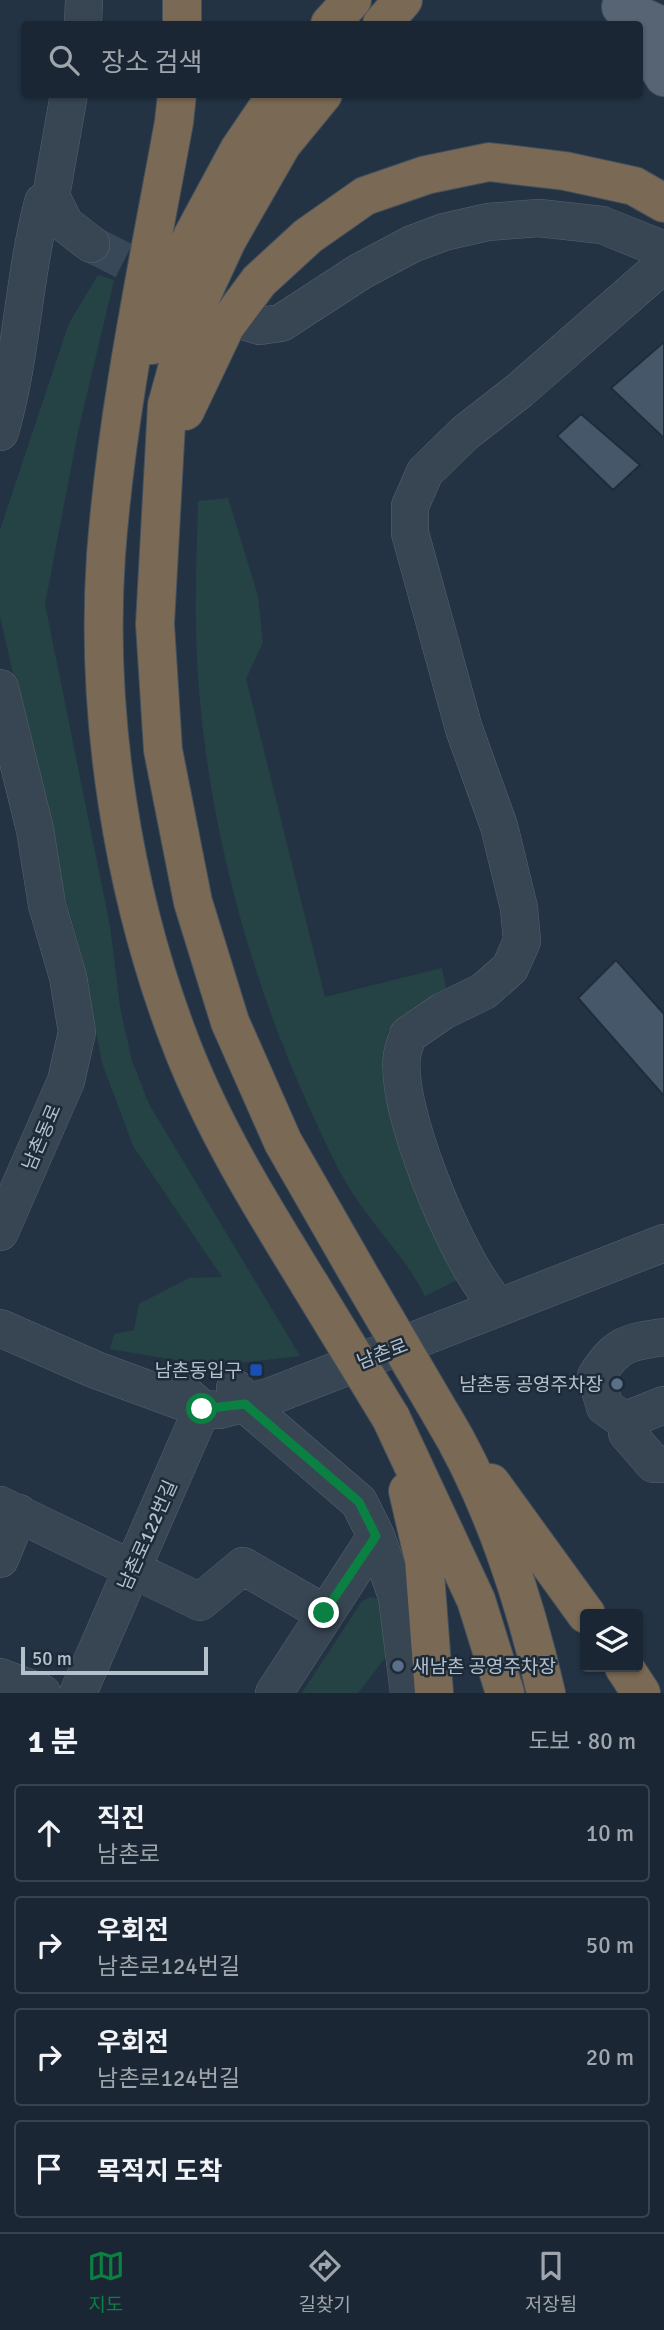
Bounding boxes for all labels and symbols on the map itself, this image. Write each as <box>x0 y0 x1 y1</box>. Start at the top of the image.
street label: 남촌동로 <box>17 1101 67 1174</box>
street label: 남촌로 <box>354 1333 411 1375</box>
place label: 남촌동입구 <box>155 1359 242 1383</box>
marker: 남촌동입구 <box>248 1362 264 1378</box>
place label: 남촌동 공영주차장 <box>459 1373 603 1397</box>
marker: 남촌동 공영주차장 <box>609 1376 625 1392</box>
route start <box>186 1393 217 1424</box>
street label: 남촌로122번길 <box>113 1477 183 1594</box>
route end <box>308 1597 339 1628</box>
scale bar <box>21 1644 208 1676</box>
place label: 새남촌 공영주차장 <box>412 1655 556 1679</box>
marker: 새남촌 공영주차장 <box>390 1658 406 1674</box>

